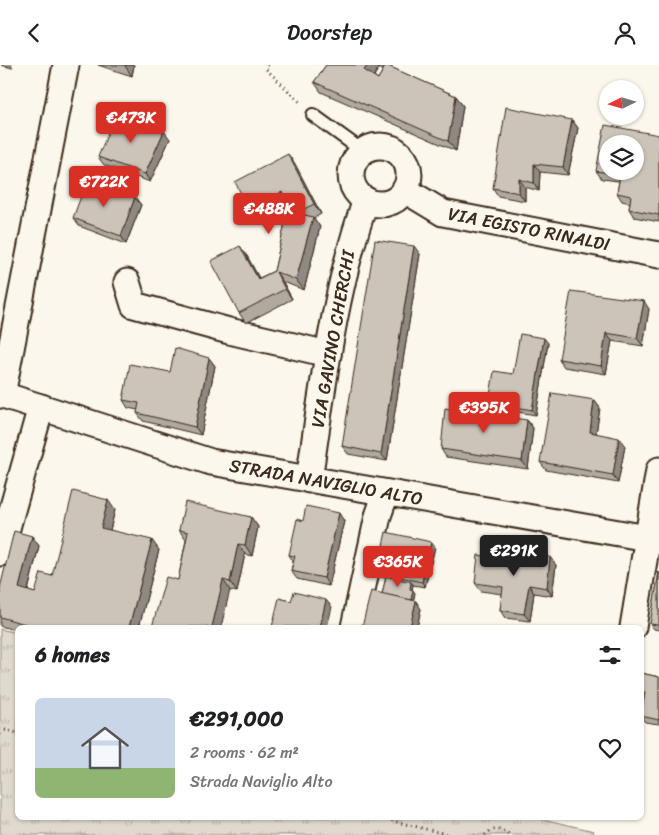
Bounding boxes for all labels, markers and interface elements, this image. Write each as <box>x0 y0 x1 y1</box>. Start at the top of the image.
text: Doorstep <box>287 13 372 52</box>
icon: back <box>20 19 48 47</box>
icon: person <box>611 19 639 47</box>
north arrow <box>599 80 644 125</box>
map controls <box>599 80 644 180</box>
pin: €473K <box>96 101 166 144</box>
text: €473K <box>107 103 155 132</box>
button: layers <box>599 135 644 180</box>
pin: €722K <box>69 165 139 208</box>
text: €722K <box>80 167 128 196</box>
pin: €488K <box>234 193 304 235</box>
text: €488K <box>244 194 294 223</box>
street label: VIA EGISTO RINALDI <box>445 198 613 260</box>
street label: VIA GAVINO CHERCHI <box>302 246 365 430</box>
pin: €395K <box>449 391 519 434</box>
text: €395K <box>460 393 508 422</box>
street label: STRADA NAVIGLIO ALTO <box>227 449 425 515</box>
pin: €291K <box>479 535 549 577</box>
text: €291K <box>491 536 537 565</box>
pin: €365K <box>363 545 433 588</box>
text: €365K <box>374 547 422 576</box>
text: 6 homes <box>35 636 110 674</box>
icon: filters <box>596 641 624 669</box>
text: €291,000 <box>190 700 283 738</box>
icon: home <box>75 718 135 778</box>
icon: heart <box>596 734 624 762</box>
text: 2 rooms · 62 m² <box>190 738 299 767</box>
text: Strada Naviglio Alto <box>190 767 333 796</box>

